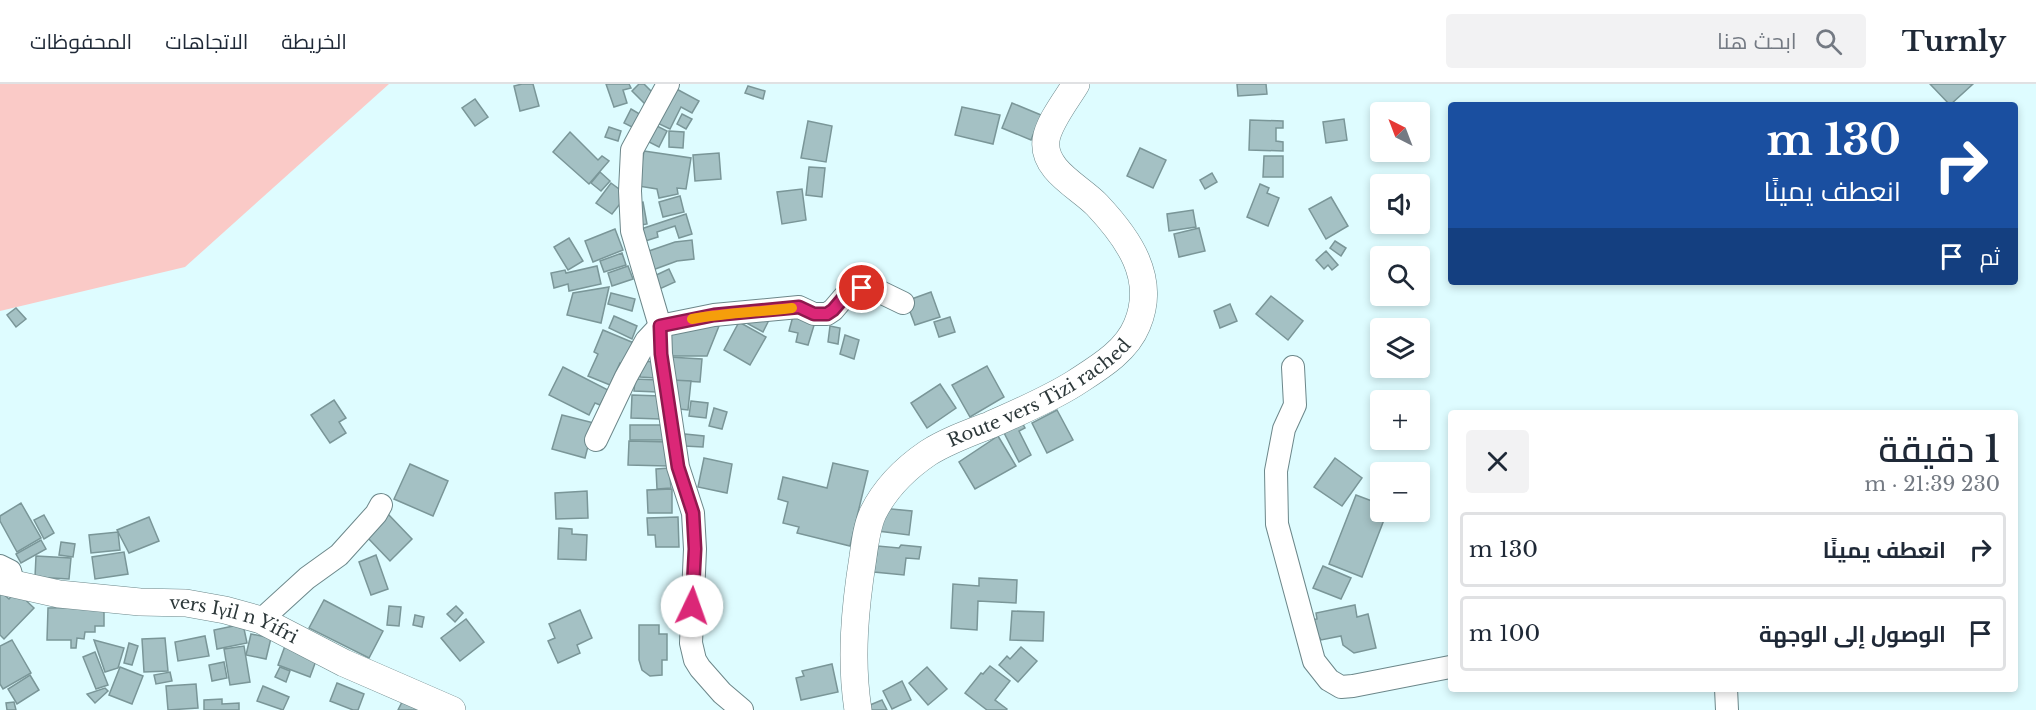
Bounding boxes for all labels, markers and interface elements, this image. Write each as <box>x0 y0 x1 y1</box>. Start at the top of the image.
search box <box>1446 14 1866 68</box>
text: Turnly <box>1902 24 2006 59</box>
icon: search <box>1812 25 1845 58</box>
text: ابحث هنا <box>1717 28 1797 55</box>
text: المحفوظات <box>30 29 132 55</box>
text: الاتجاهات <box>165 29 248 55</box>
text: الخريطة <box>281 29 347 55</box>
north arrow <box>1370 102 1430 162</box>
map controls <box>1370 102 1430 522</box>
text: 130 m <box>1767 114 1901 166</box>
icon: right <box>1922 126 2000 204</box>
button: sound <box>1370 174 1430 234</box>
text: انعطف يمينًا <box>1764 175 1901 208</box>
icon: arrive <box>1935 240 1968 273</box>
text: ثم <box>1980 244 2000 271</box>
button: search <box>1370 246 1430 306</box>
pin <box>836 262 887 313</box>
icon: arrive <box>845 271 878 304</box>
button: layers <box>1370 318 1430 378</box>
street label: Route vers Tizi rached <box>944 334 1136 452</box>
button: + <box>1370 390 1430 450</box>
text: 1 دقيقة <box>1878 427 2000 472</box>
button: close <box>1466 430 1529 493</box>
button: − <box>1370 462 1430 522</box>
text: 230 m · 21:39 <box>1865 472 2000 496</box>
icon: right <box>1964 533 1997 566</box>
text: 130 m <box>1469 536 1538 563</box>
text: انعطف يمينًا <box>1823 537 1946 564</box>
position arrow <box>660 574 724 638</box>
street label: vers Iγil n Yifri <box>169 592 302 648</box>
icon: arrive <box>1964 617 1997 650</box>
text: 100 m <box>1469 620 1540 647</box>
text: الوصول إلى الوجهة <box>1759 621 1946 648</box>

